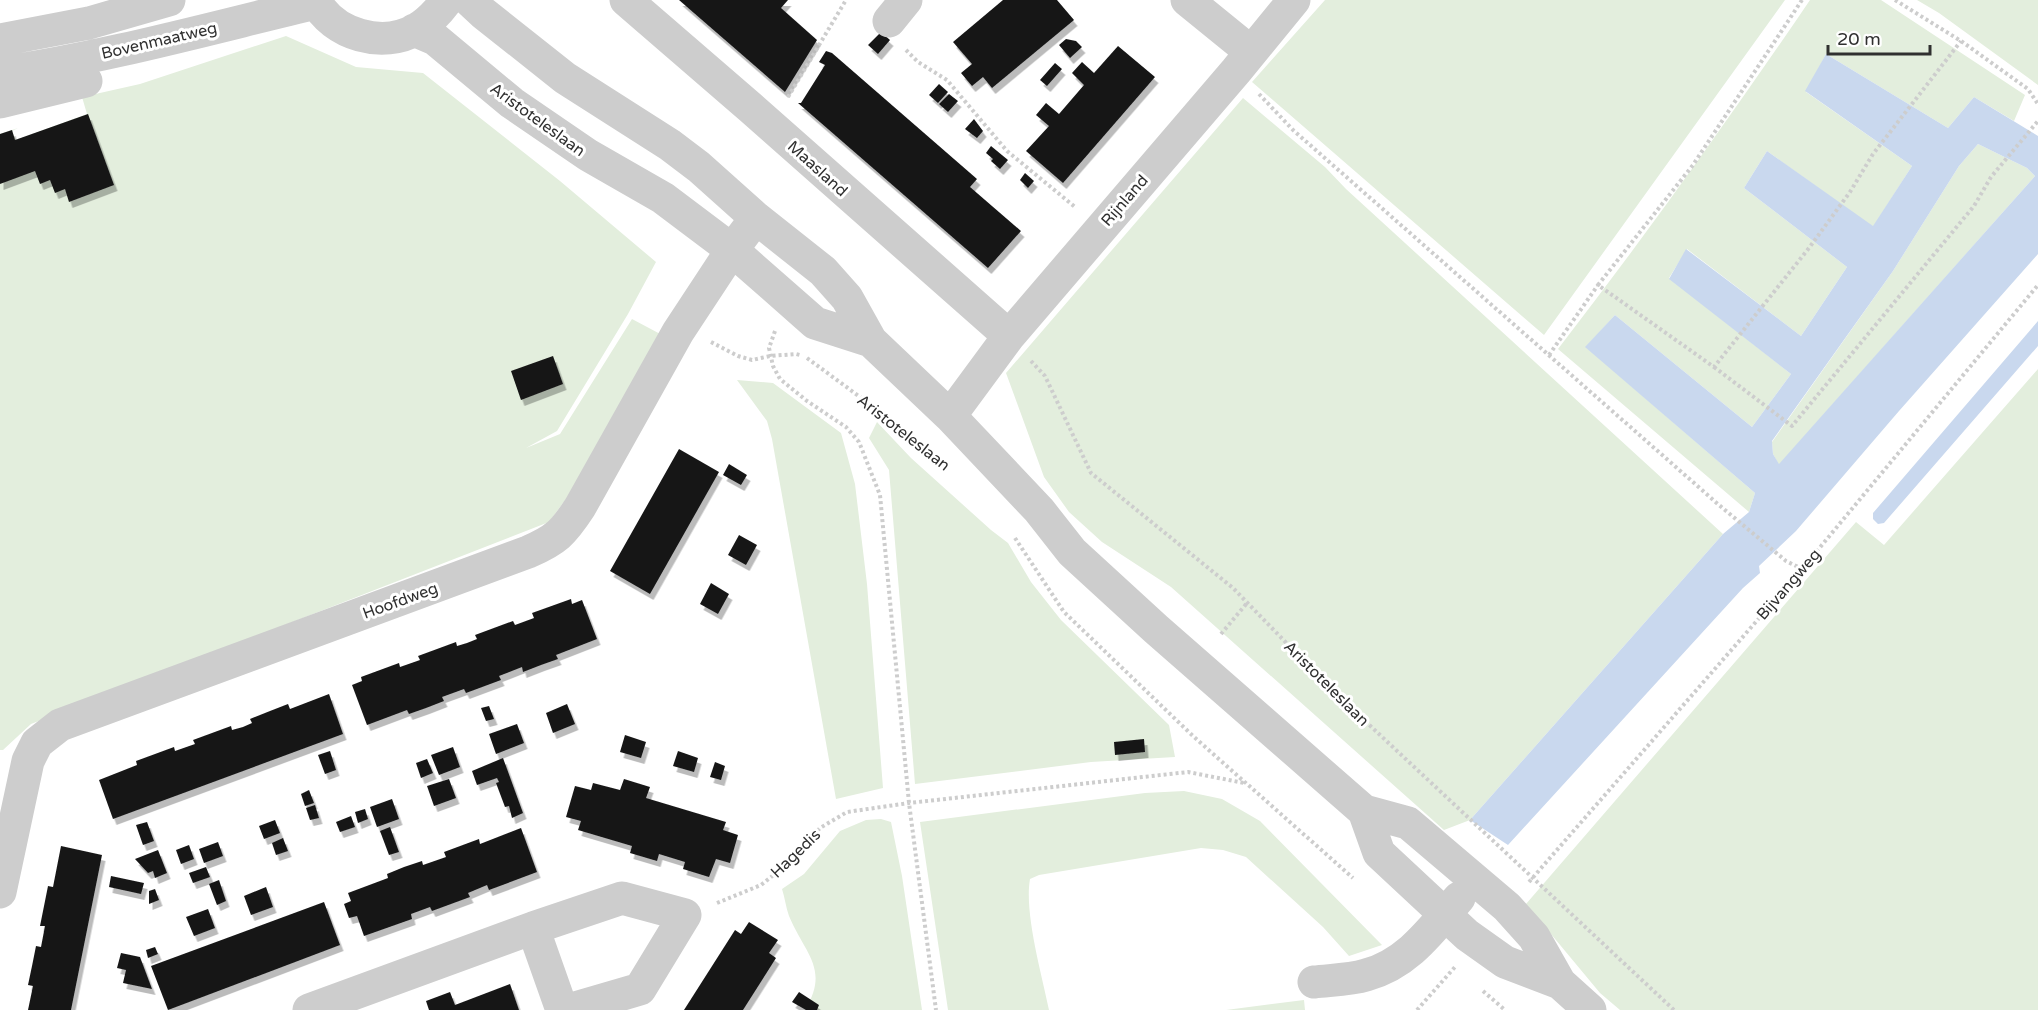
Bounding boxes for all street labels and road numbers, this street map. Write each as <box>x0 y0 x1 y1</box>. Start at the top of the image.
street label: Bovenmaatweg <box>99 18 219 64</box>
street label: Aristoteleslaan <box>486 79 589 161</box>
street label: Maasland <box>783 137 851 201</box>
street label: Rijnland <box>1097 171 1153 231</box>
street label: Aristoteleslaan <box>853 390 954 475</box>
street label: Bijvangweg <box>1752 545 1825 624</box>
street label: Hoofdweg <box>360 578 441 624</box>
street label: Aristoteleslaan <box>1279 637 1373 731</box>
street label: Hagedis <box>766 825 825 882</box>

